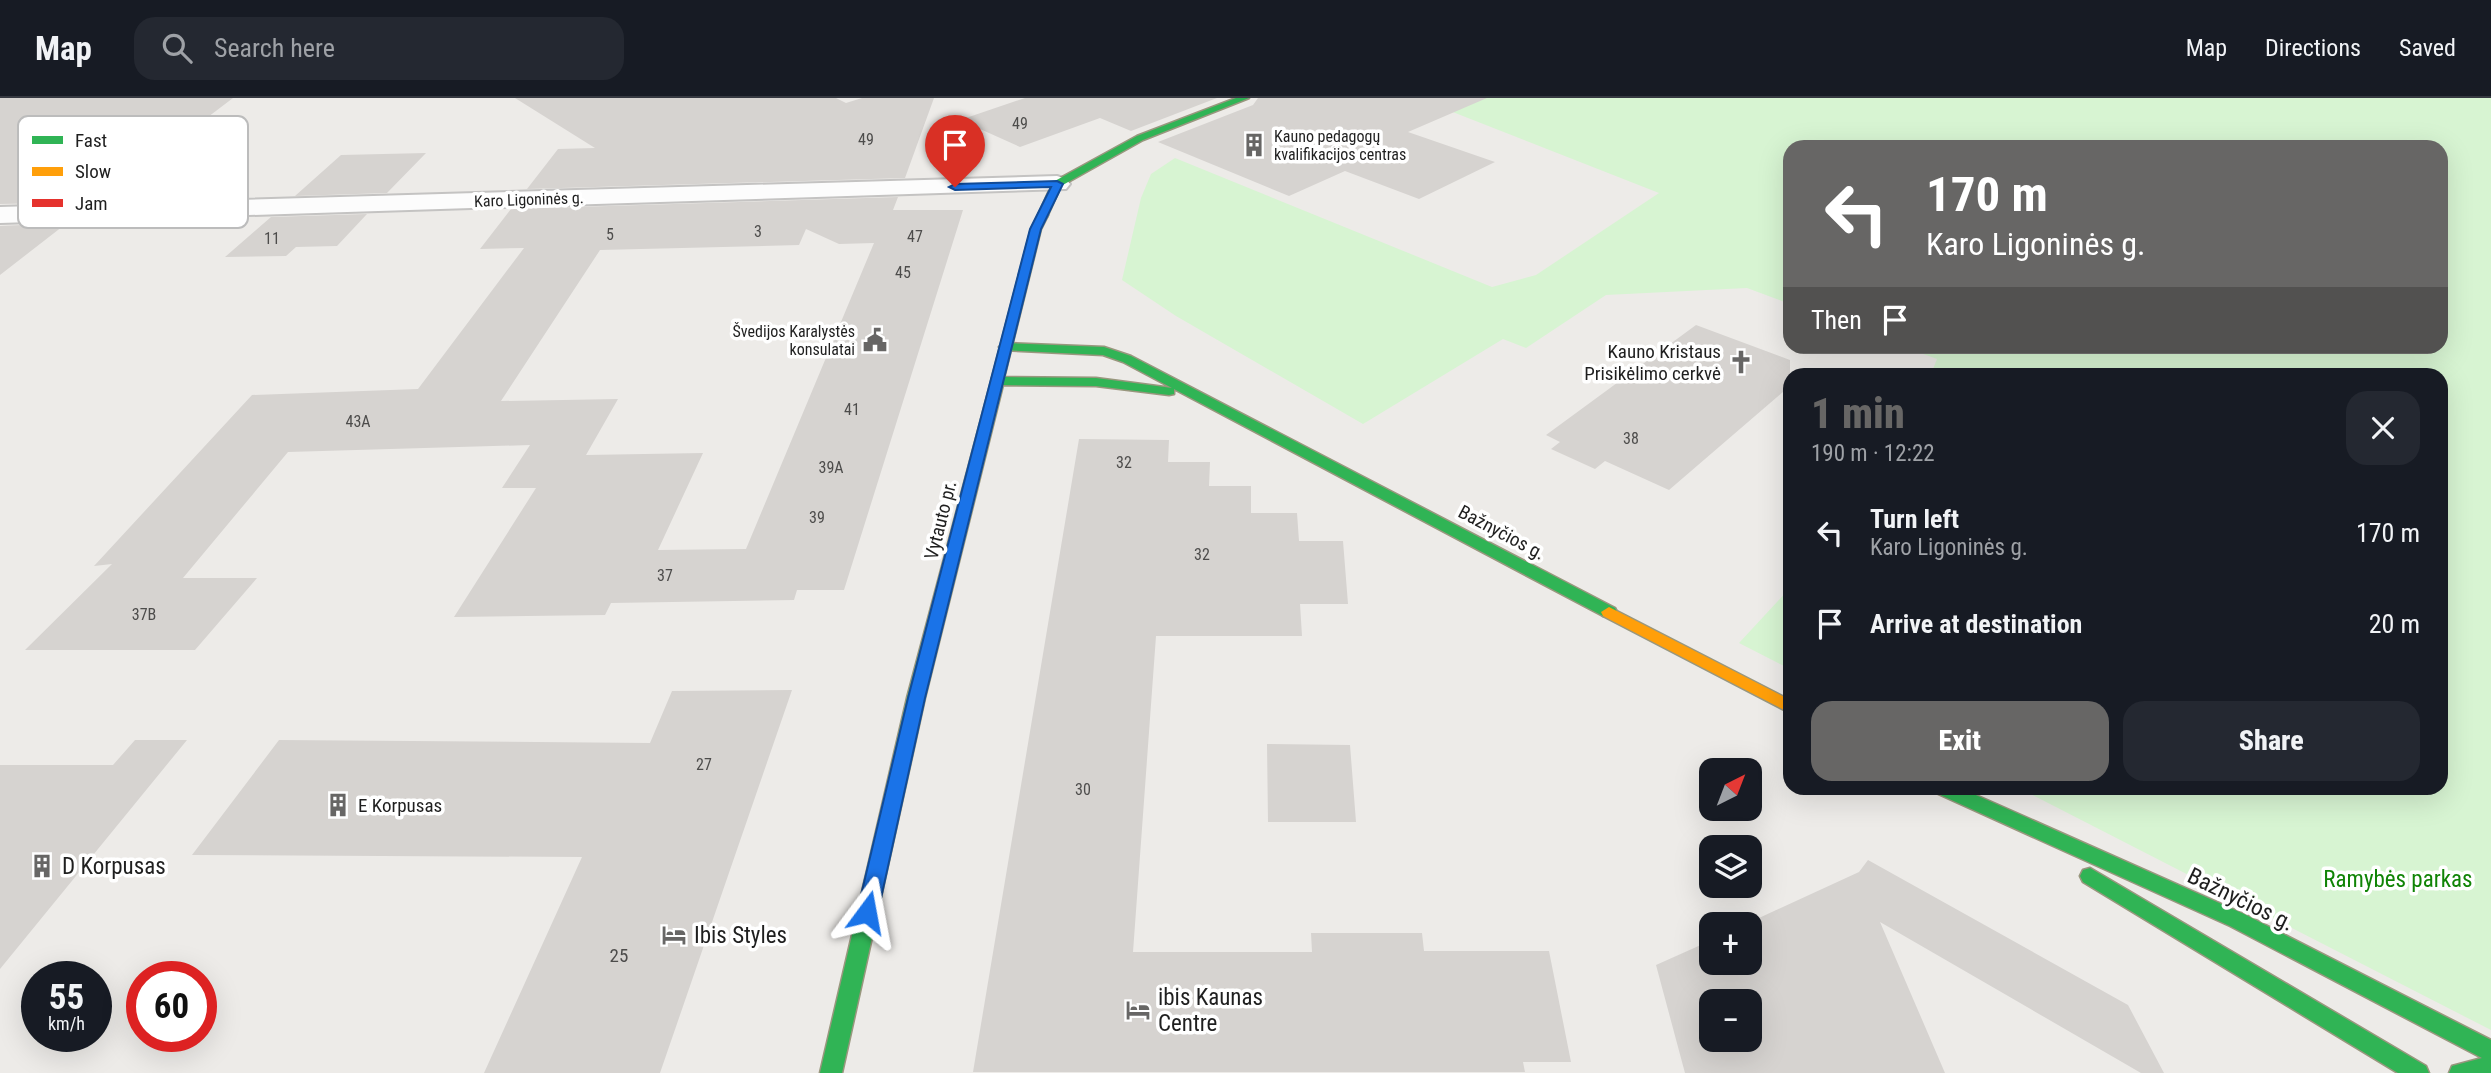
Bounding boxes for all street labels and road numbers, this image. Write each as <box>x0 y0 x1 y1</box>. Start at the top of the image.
street label: Karo Ligoninės g. <box>474 188 584 211</box>
street label: Vytauto pr. <box>920 478 961 562</box>
street label: Bažnyčios g. <box>1454 500 1549 565</box>
street label: Bažnyčios g. <box>2183 862 2298 937</box>

